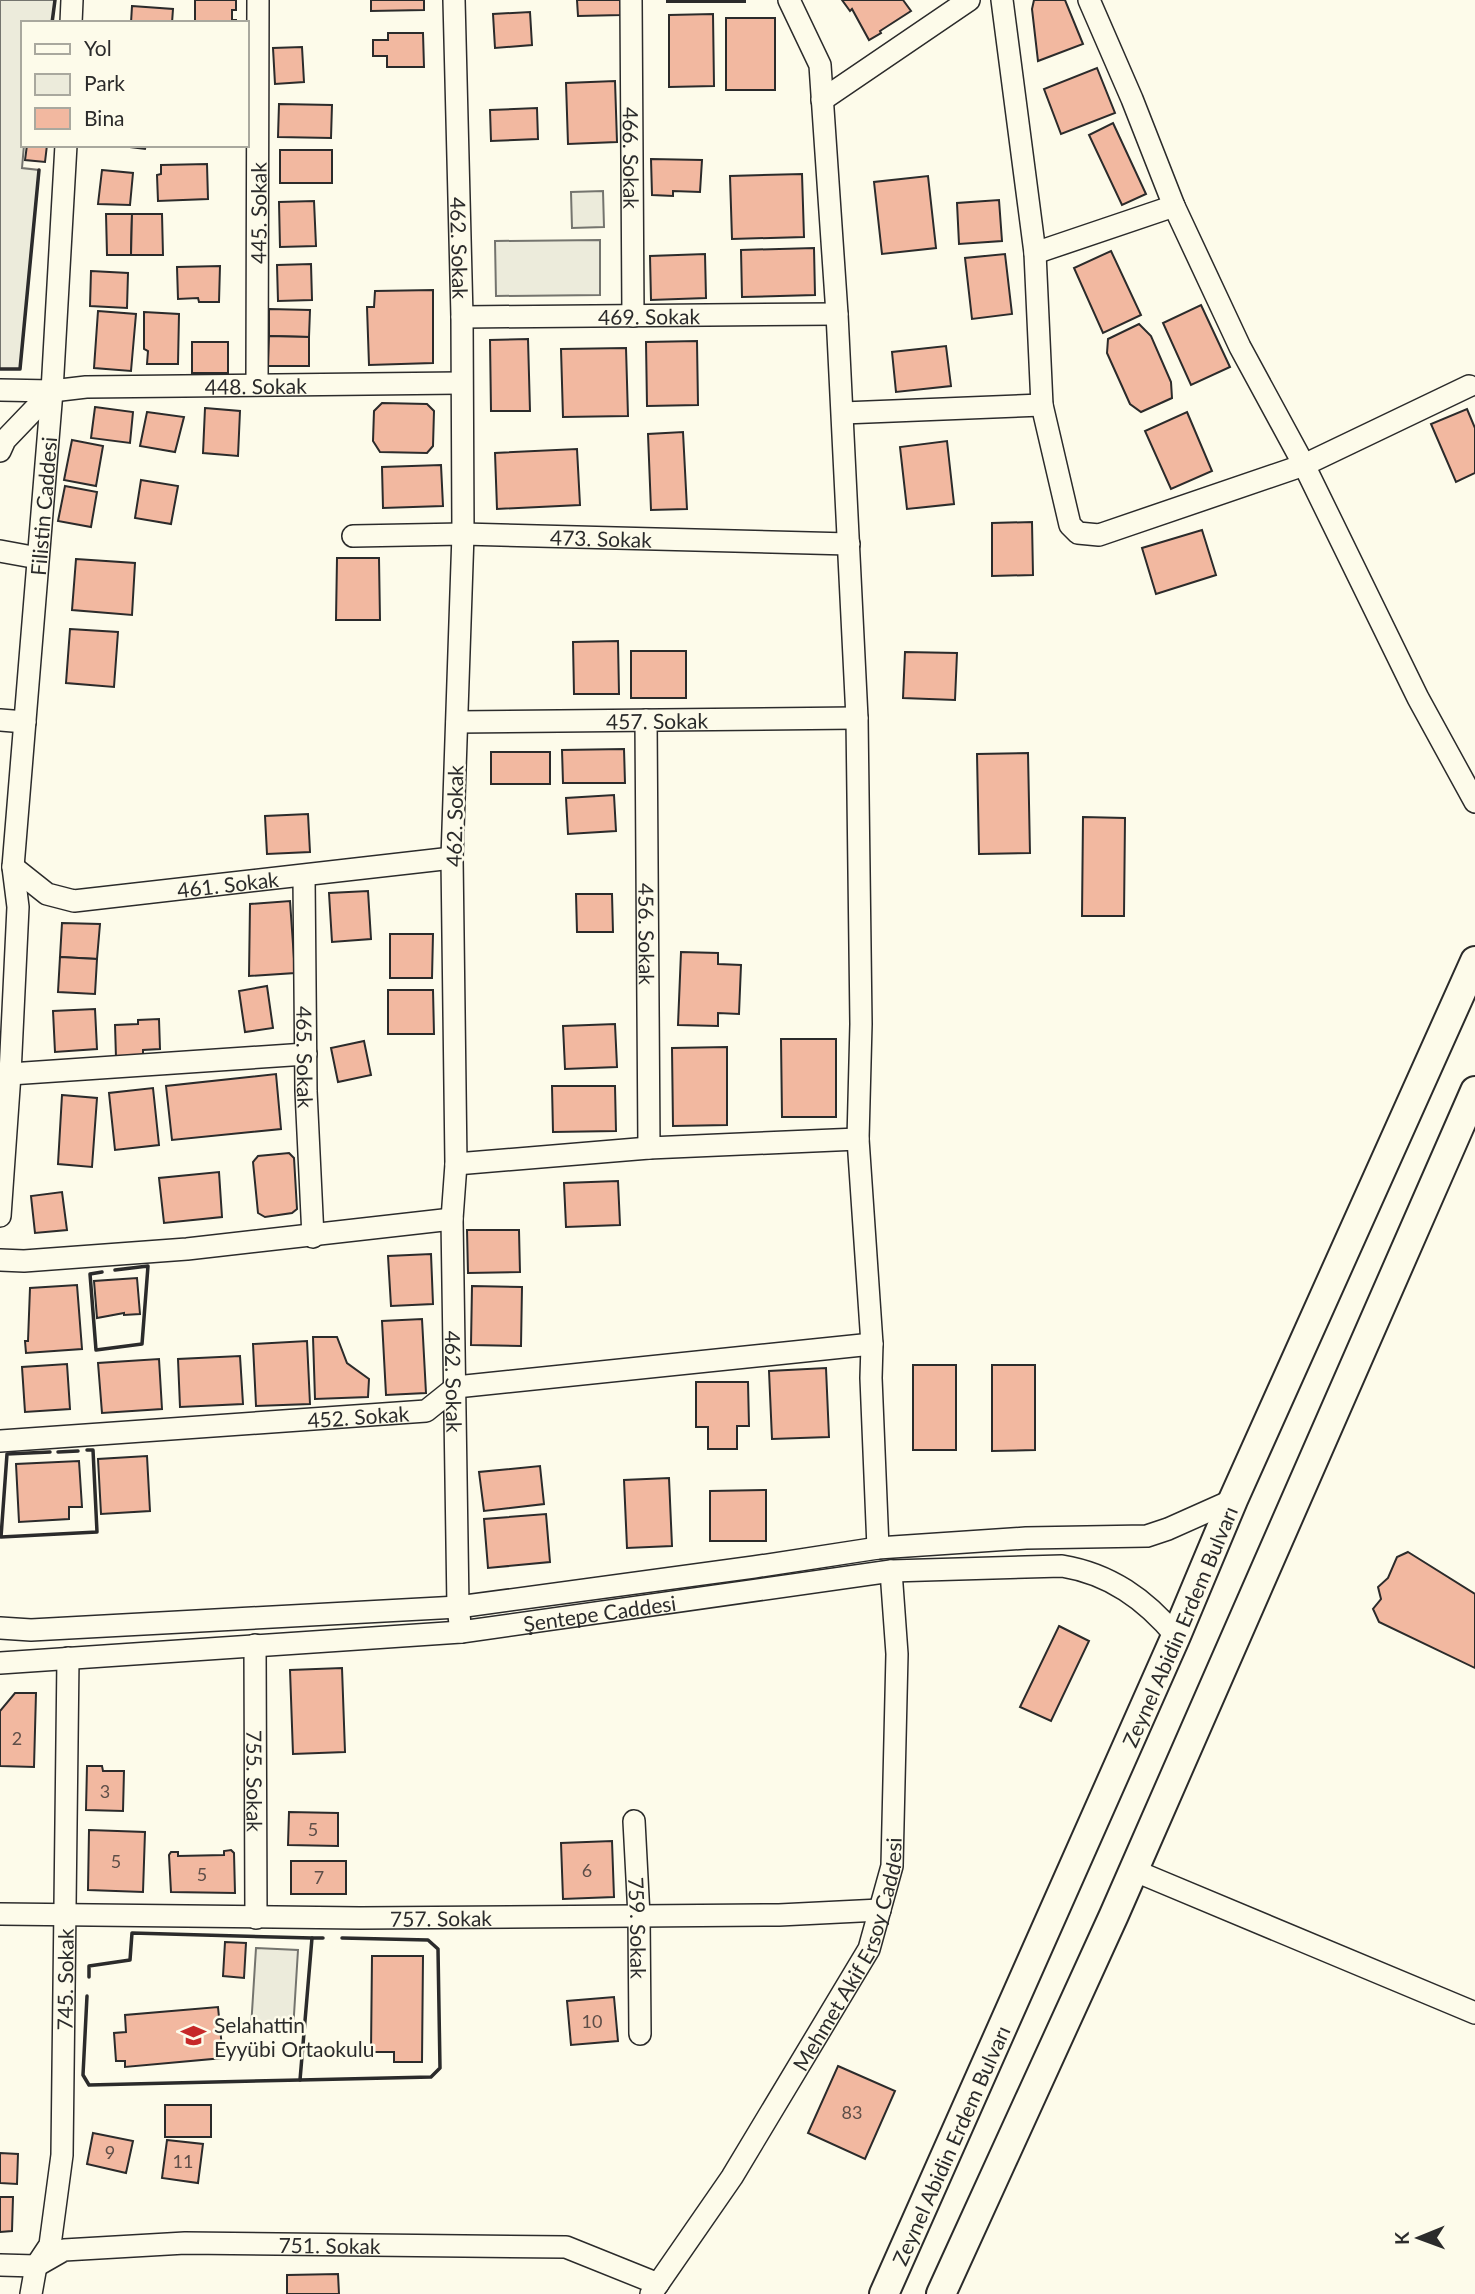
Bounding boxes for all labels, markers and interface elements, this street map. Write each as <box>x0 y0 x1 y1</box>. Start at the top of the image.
legend <box>21 21 248 147</box>
text: Yol <box>84 35 112 60</box>
text: Park <box>84 70 125 95</box>
text: Bina <box>84 105 125 130</box>
street label: 466. Sokak <box>619 107 645 209</box>
street label: 445. Sokak <box>245 162 270 264</box>
street label: 462. Sokak <box>446 197 474 300</box>
street label: 469. Sokak <box>598 303 700 328</box>
street label: 448. Sokak <box>205 372 307 398</box>
street label: Filistin Caddesi <box>24 436 61 576</box>
street label: 473. Sokak <box>550 524 653 551</box>
street label: 457. Sokak <box>606 707 708 733</box>
street label: 462. Sokak <box>441 765 467 867</box>
street label: 461. Sokak <box>176 865 280 902</box>
street label: 456. Sokak <box>635 883 660 985</box>
street label: 465. Sokak <box>293 1006 319 1109</box>
street label: 462. Sokak <box>441 1330 468 1433</box>
street label: 452. Sokak <box>306 1400 410 1432</box>
street label: Zeynel Abidin Erdem Bulvarı <box>1116 1502 1242 1750</box>
street label: Şentepe Caddesi <box>522 1589 678 1636</box>
house number: 2 <box>12 1727 22 1749</box>
street label: 755. Sokak <box>243 1730 268 1832</box>
house number: 3 <box>100 1780 110 1802</box>
house number: 5 <box>308 1818 318 1840</box>
street label: Mehmet Akif Ersoy Caddesi <box>787 1837 905 2075</box>
house number: 5 <box>111 1850 121 1872</box>
house number: 6 <box>582 1859 592 1881</box>
house number: 5 <box>197 1863 207 1885</box>
house number: 7 <box>314 1866 324 1888</box>
street label: 759. Sokak <box>624 1876 652 1979</box>
street label: 757. Sokak <box>390 1905 492 1930</box>
street label: 745. Sokak <box>51 1928 77 2031</box>
house number: 10 <box>582 2010 602 2032</box>
place label: Selahattin Eyyübi Ortaokulu <box>214 2012 374 2061</box>
street label: Zeynel Abidin Erdem Bulvarı <box>886 2021 1014 2269</box>
school or university icon: Selahattin Eyyübi Ortaokulu <box>180 2022 208 2050</box>
house number: 83 <box>842 2101 862 2123</box>
house number: 9 <box>105 2141 115 2163</box>
house number: 11 <box>173 2150 193 2172</box>
north arrow <box>1384 2203 1454 2273</box>
street label: 751. Sokak <box>278 2231 381 2258</box>
text: K <box>1390 2231 1413 2245</box>

